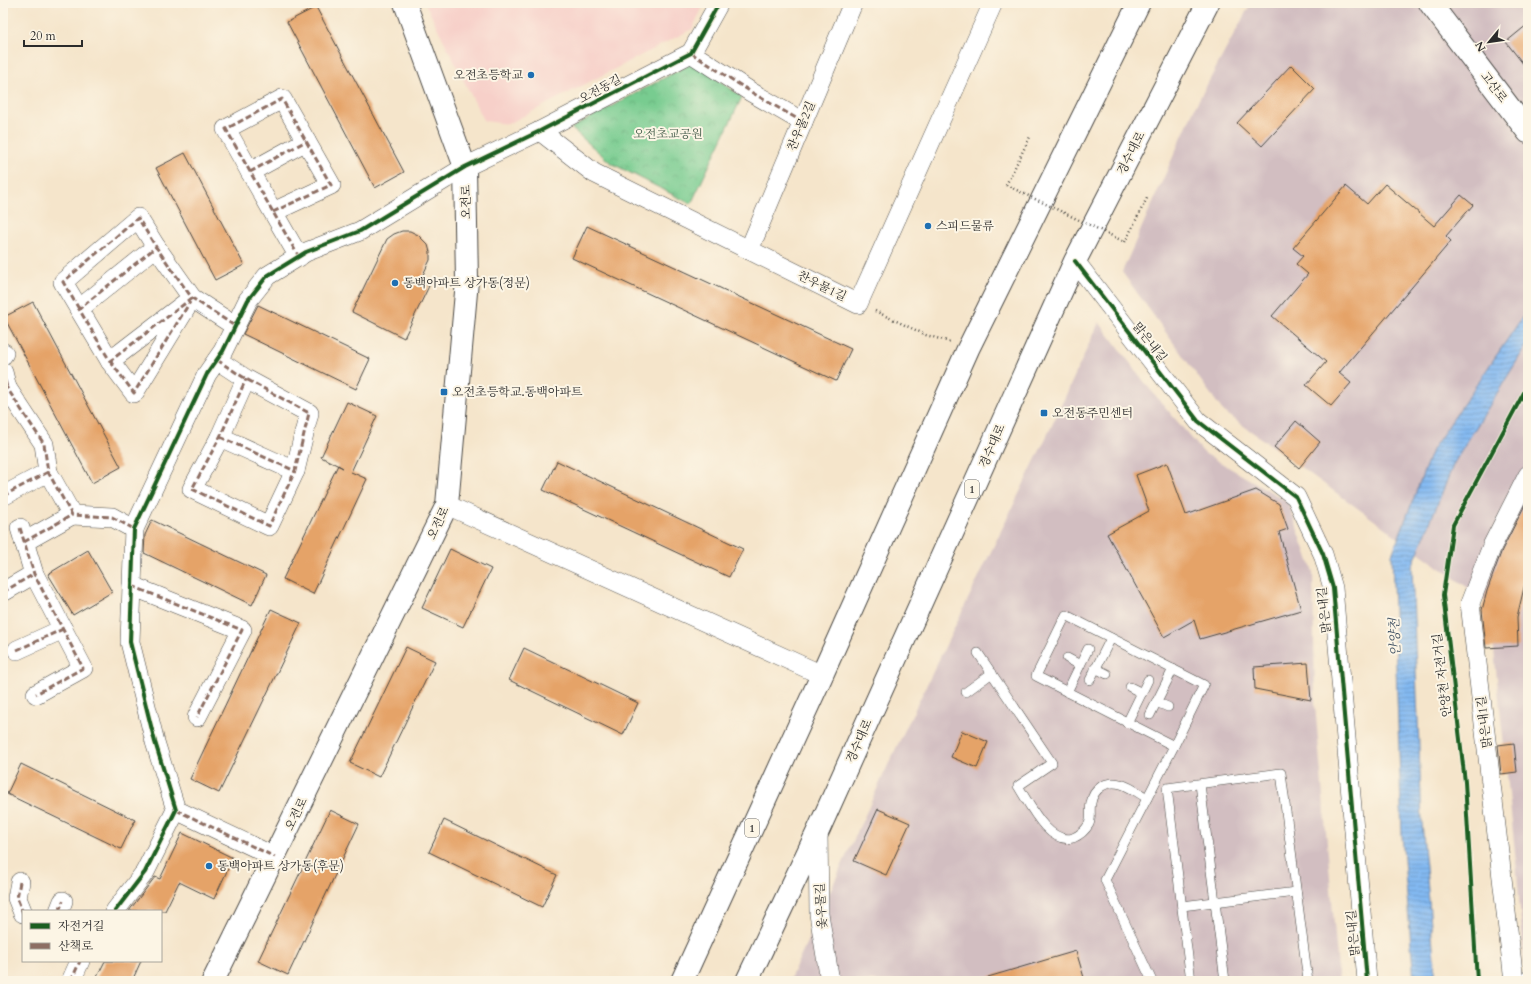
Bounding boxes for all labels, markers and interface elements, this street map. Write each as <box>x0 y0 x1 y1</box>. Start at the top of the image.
scale bar <box>24 22 82 48</box>
north arrow <box>1469 22 1509 62</box>
text: 20 m <box>30 28 57 44</box>
text: N <box>1472 38 1490 54</box>
place label: 오전초등학교 <box>453 67 523 83</box>
street label: 고산로 <box>1477 68 1511 106</box>
marker: 오전초등학교 <box>526 70 536 80</box>
street label: 오전동길 <box>576 71 624 107</box>
street label: 찬우물2길 <box>783 99 819 153</box>
park label: 오전초교공원 <box>633 126 703 142</box>
street label: 경수대로 <box>1113 128 1149 177</box>
street label: 오전로 <box>458 184 474 220</box>
place label: 스피드물류 <box>936 218 994 234</box>
marker: 스피드물류 <box>923 221 933 231</box>
street label: 찬우물1길 <box>795 267 849 305</box>
place label: 동백아파트 상가동(정문) <box>403 275 530 291</box>
marker: 동백아파트 상가동(정문) <box>390 278 400 288</box>
street label: 맑은내길 <box>1129 319 1171 365</box>
place label: 오전초등학교.동백아파트 <box>452 384 583 400</box>
marker: 오전초등학교.동백아파트 <box>439 387 449 397</box>
place label: 오전동주민센터 <box>1052 405 1133 421</box>
marker: 오전동주민센터 <box>1039 408 1049 418</box>
street label: 경수대로 <box>975 421 1009 470</box>
road number: 1 <box>965 480 979 498</box>
street label: 오전로 <box>423 503 453 542</box>
street label: 맑은내길 <box>1314 586 1334 634</box>
water label: 안양천 <box>1385 616 1405 656</box>
street label: 안양천 자전거길 <box>1429 632 1455 718</box>
street label: 맑은내1길 <box>1473 695 1495 749</box>
street label: 경수대로 <box>842 716 876 765</box>
street label: 오전로 <box>281 795 311 833</box>
road number: 1 <box>745 819 759 837</box>
place label: 동백아파트 상가동(후문) <box>217 858 344 874</box>
marker: 동백아파트 상가동(후문) <box>204 861 214 871</box>
street label: 옻우물길 <box>811 882 831 930</box>
street label: 맑은내길 <box>1343 909 1363 957</box>
legend <box>22 910 162 962</box>
text: 자전거길 <box>58 918 104 934</box>
text: 산책로 <box>58 938 93 954</box>

